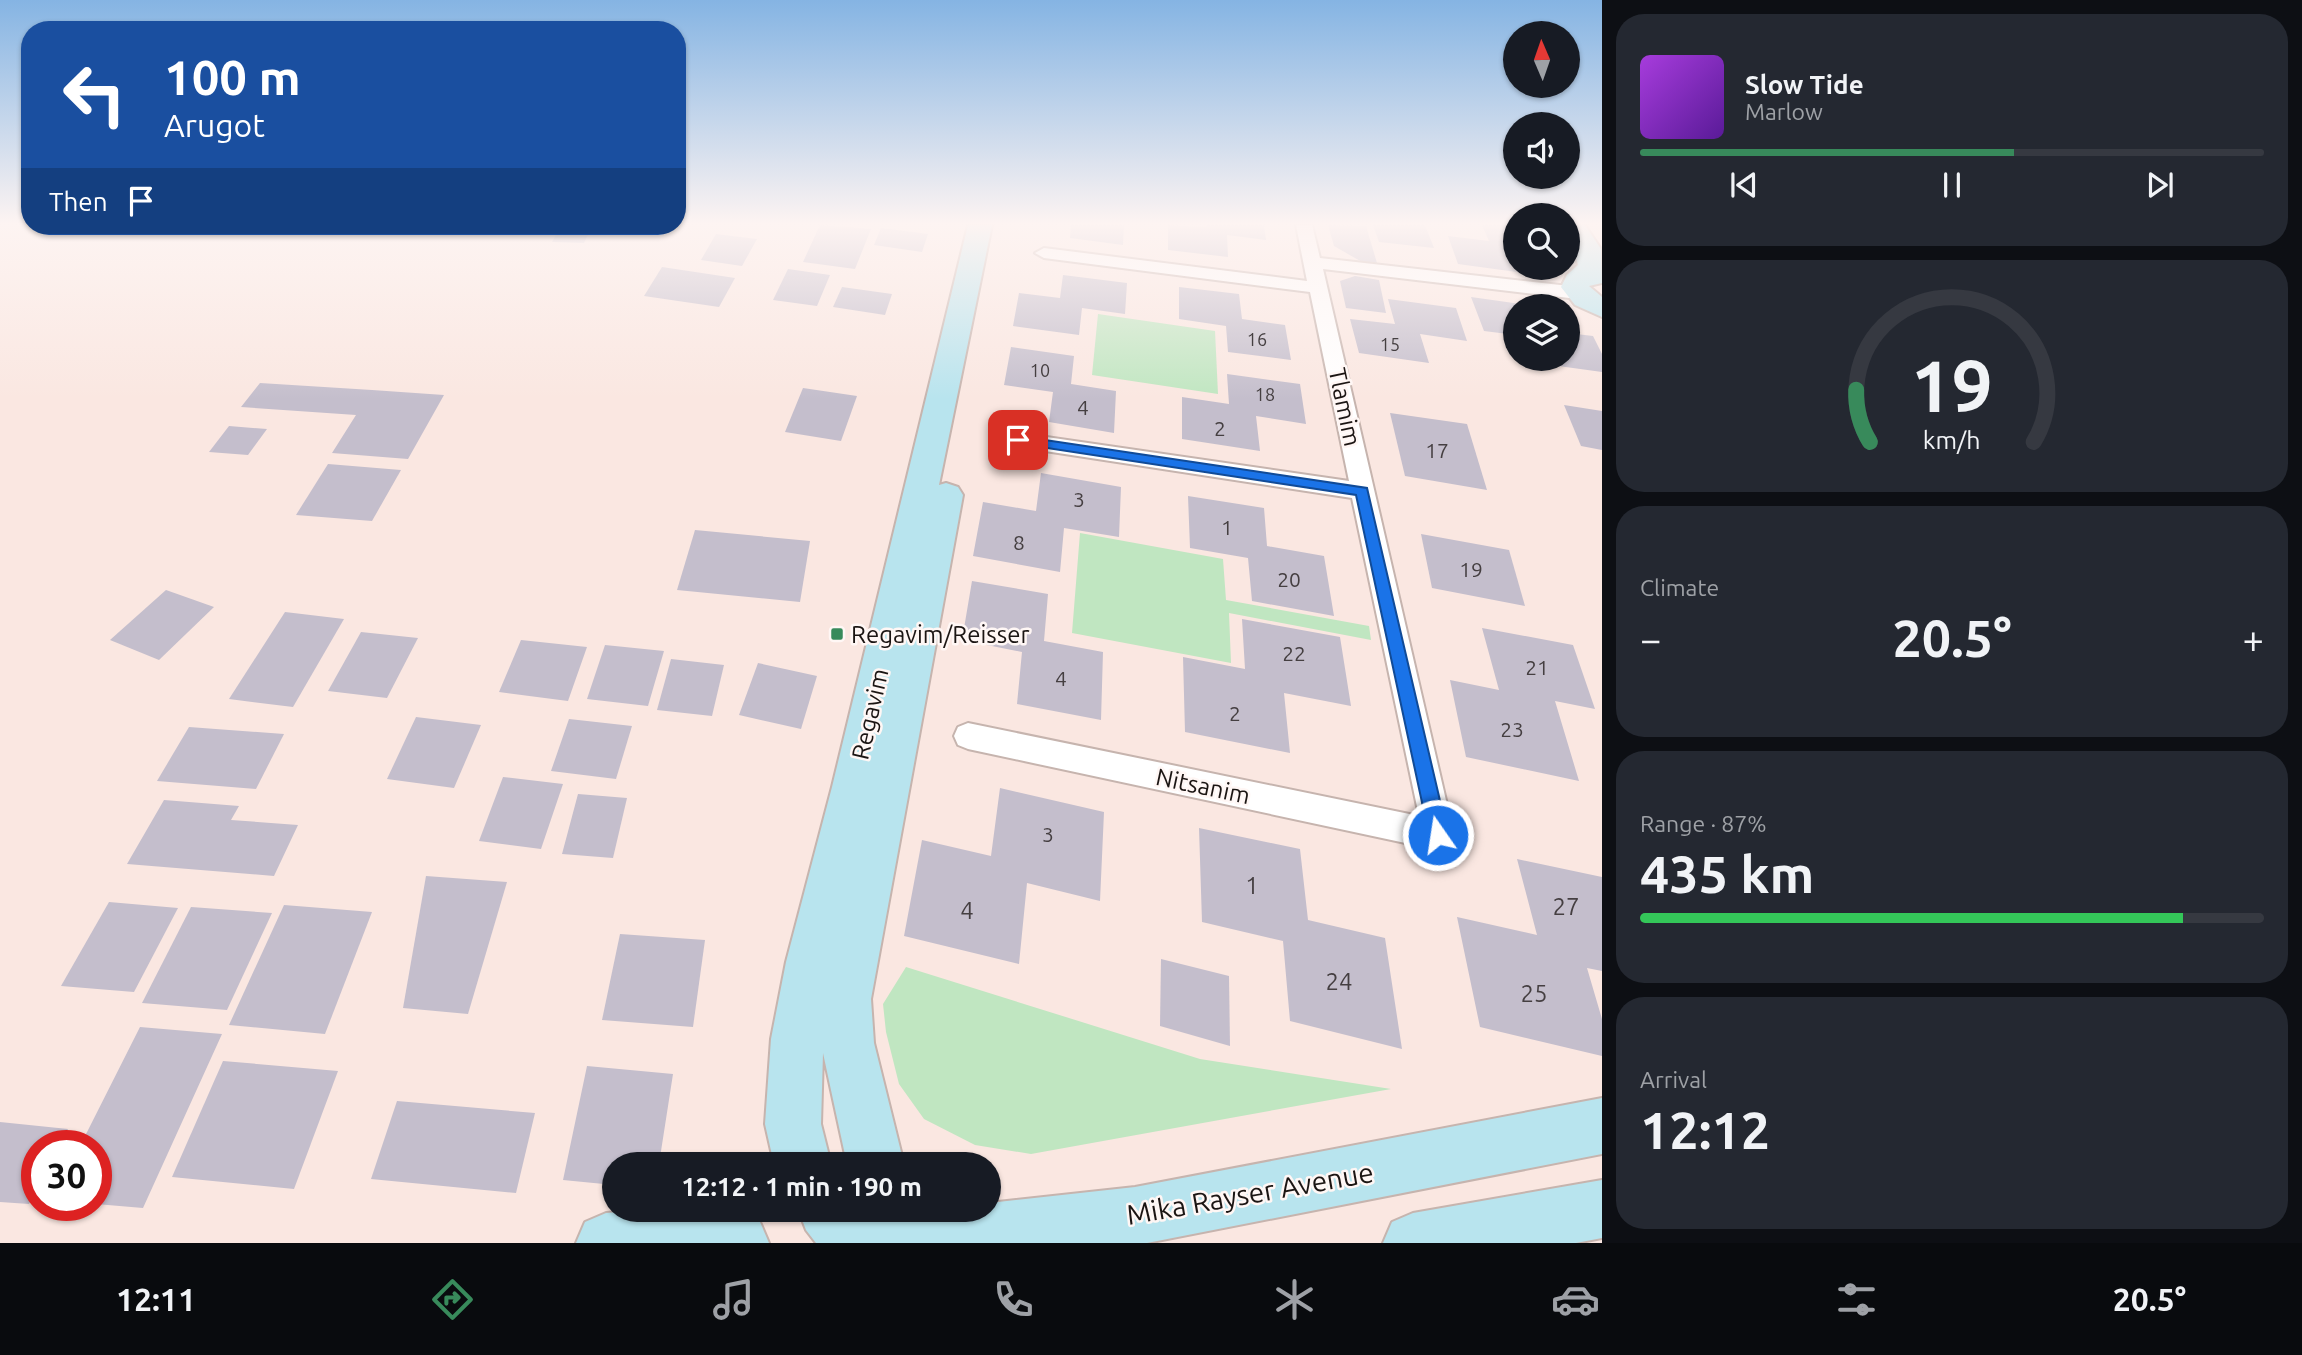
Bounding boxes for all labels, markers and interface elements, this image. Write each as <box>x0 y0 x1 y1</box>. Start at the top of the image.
north arrow <box>1503 21 1580 98</box>
map controls <box>1503 21 1580 371</box>
icon: left <box>49 49 140 140</box>
text: 100 m <box>164 49 301 104</box>
text: Slow Tide <box>1745 70 1864 99</box>
text: Marlow <box>1745 99 1823 124</box>
text: Arugot <box>164 107 265 143</box>
button: sound <box>1503 112 1580 189</box>
icon: previous <box>1725 166 1763 204</box>
icon: pause <box>1933 166 1971 204</box>
icon: next <box>2141 166 2179 204</box>
icon: arrive <box>122 182 160 220</box>
text: Then <box>49 187 108 216</box>
button: search <box>1503 203 1580 280</box>
button: layers <box>1503 294 1580 371</box>
house number: 16 <box>1247 329 1267 349</box>
house number: 15 <box>1380 334 1400 354</box>
text: 19 <box>1911 344 1993 426</box>
house number: 10 <box>1030 360 1050 380</box>
street label: Tlamim <box>1324 365 1366 449</box>
house number: 18 <box>1255 384 1275 404</box>
house number: 4 <box>1077 395 1089 419</box>
pin <box>988 410 1048 470</box>
house number: 2 <box>1214 416 1226 440</box>
icon: arrive <box>999 421 1037 459</box>
text: km/h <box>1923 425 1981 453</box>
house number: 17 <box>1425 438 1449 462</box>
house number: 3 <box>1073 487 1085 511</box>
house number: 1 <box>1221 515 1233 539</box>
house number: 8 <box>1013 530 1025 554</box>
house number: 19 <box>1459 557 1483 581</box>
house number: 20 <box>1277 567 1301 591</box>
text: Climate <box>1640 575 1719 600</box>
text: 20.5° <box>1892 609 2012 667</box>
text: − <box>1640 618 1661 660</box>
text: + <box>2243 618 2264 660</box>
place label: Regavim/Reisser <box>851 621 1030 648</box>
marker: Regavim/Reisser <box>829 626 845 642</box>
house number: 22 <box>1282 641 1306 665</box>
house number: 21 <box>1525 655 1549 679</box>
street label: Regavim <box>846 666 894 762</box>
house number: 4 <box>1055 666 1067 690</box>
house number: 2 <box>1229 701 1241 725</box>
house number: 23 <box>1500 717 1524 741</box>
street label: Nitsanim <box>1154 763 1252 809</box>
position arrow <box>1401 798 1475 872</box>
text: Range · 87% <box>1640 811 1767 836</box>
house number: 3 <box>1042 822 1054 846</box>
text: 435 km <box>1640 845 1814 903</box>
house number: 1 <box>1245 872 1259 899</box>
house number: 27 <box>1552 893 1580 920</box>
house number: 4 <box>960 897 974 924</box>
house number: 24 <box>1325 968 1353 995</box>
house number: 25 <box>1520 980 1548 1007</box>
text: Arrival <box>1640 1067 1707 1092</box>
text: 12:12 <box>1640 1101 1770 1159</box>
speed limit sign: 30 <box>21 1130 112 1221</box>
street label: Mika Rayser Avenue <box>1124 1156 1376 1230</box>
text: 12:12 · 1 min · 190 m <box>681 1172 922 1201</box>
icon: directions <box>428 1275 477 1324</box>
icon: music <box>709 1275 758 1324</box>
icon: phone <box>989 1275 1038 1324</box>
icon: climate <box>1270 1275 1319 1324</box>
icon: car <box>1551 1275 1600 1324</box>
icon: filters <box>1832 1275 1881 1324</box>
text: 12:11 <box>116 1281 196 1317</box>
text: 20.5° <box>2113 1281 2186 1317</box>

